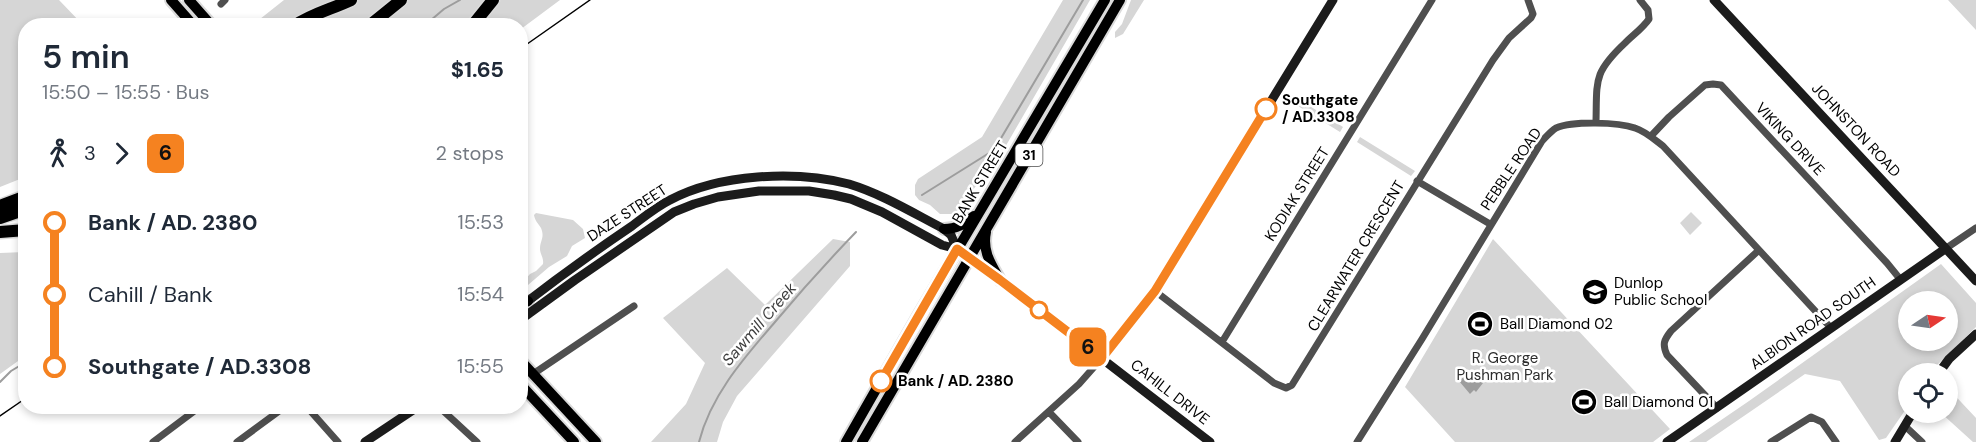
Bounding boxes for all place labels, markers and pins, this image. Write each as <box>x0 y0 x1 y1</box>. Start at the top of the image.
place label: Southgate / AD.3308 <box>1282 90 1358 127</box>
marker: Southgate / AD.3308 <box>1255 98 1277 120</box>
place label: Dunlop Public School <box>1614 273 1707 310</box>
school or university icon: Dunlop Public School <box>1580 277 1610 307</box>
unlabelled marker <box>1030 301 1048 319</box>
sports icon: Ball Diamond 02 <box>1465 309 1495 339</box>
place label: Ball Diamond 02 <box>1500 314 1613 334</box>
marker: Bank / AD. 2380 <box>870 370 892 392</box>
place label: Bank / AD. 2380 <box>898 371 1014 391</box>
sports icon: Ball Diamond 01 <box>1569 387 1599 417</box>
place label: Ball Diamond 01 <box>1604 392 1713 412</box>

